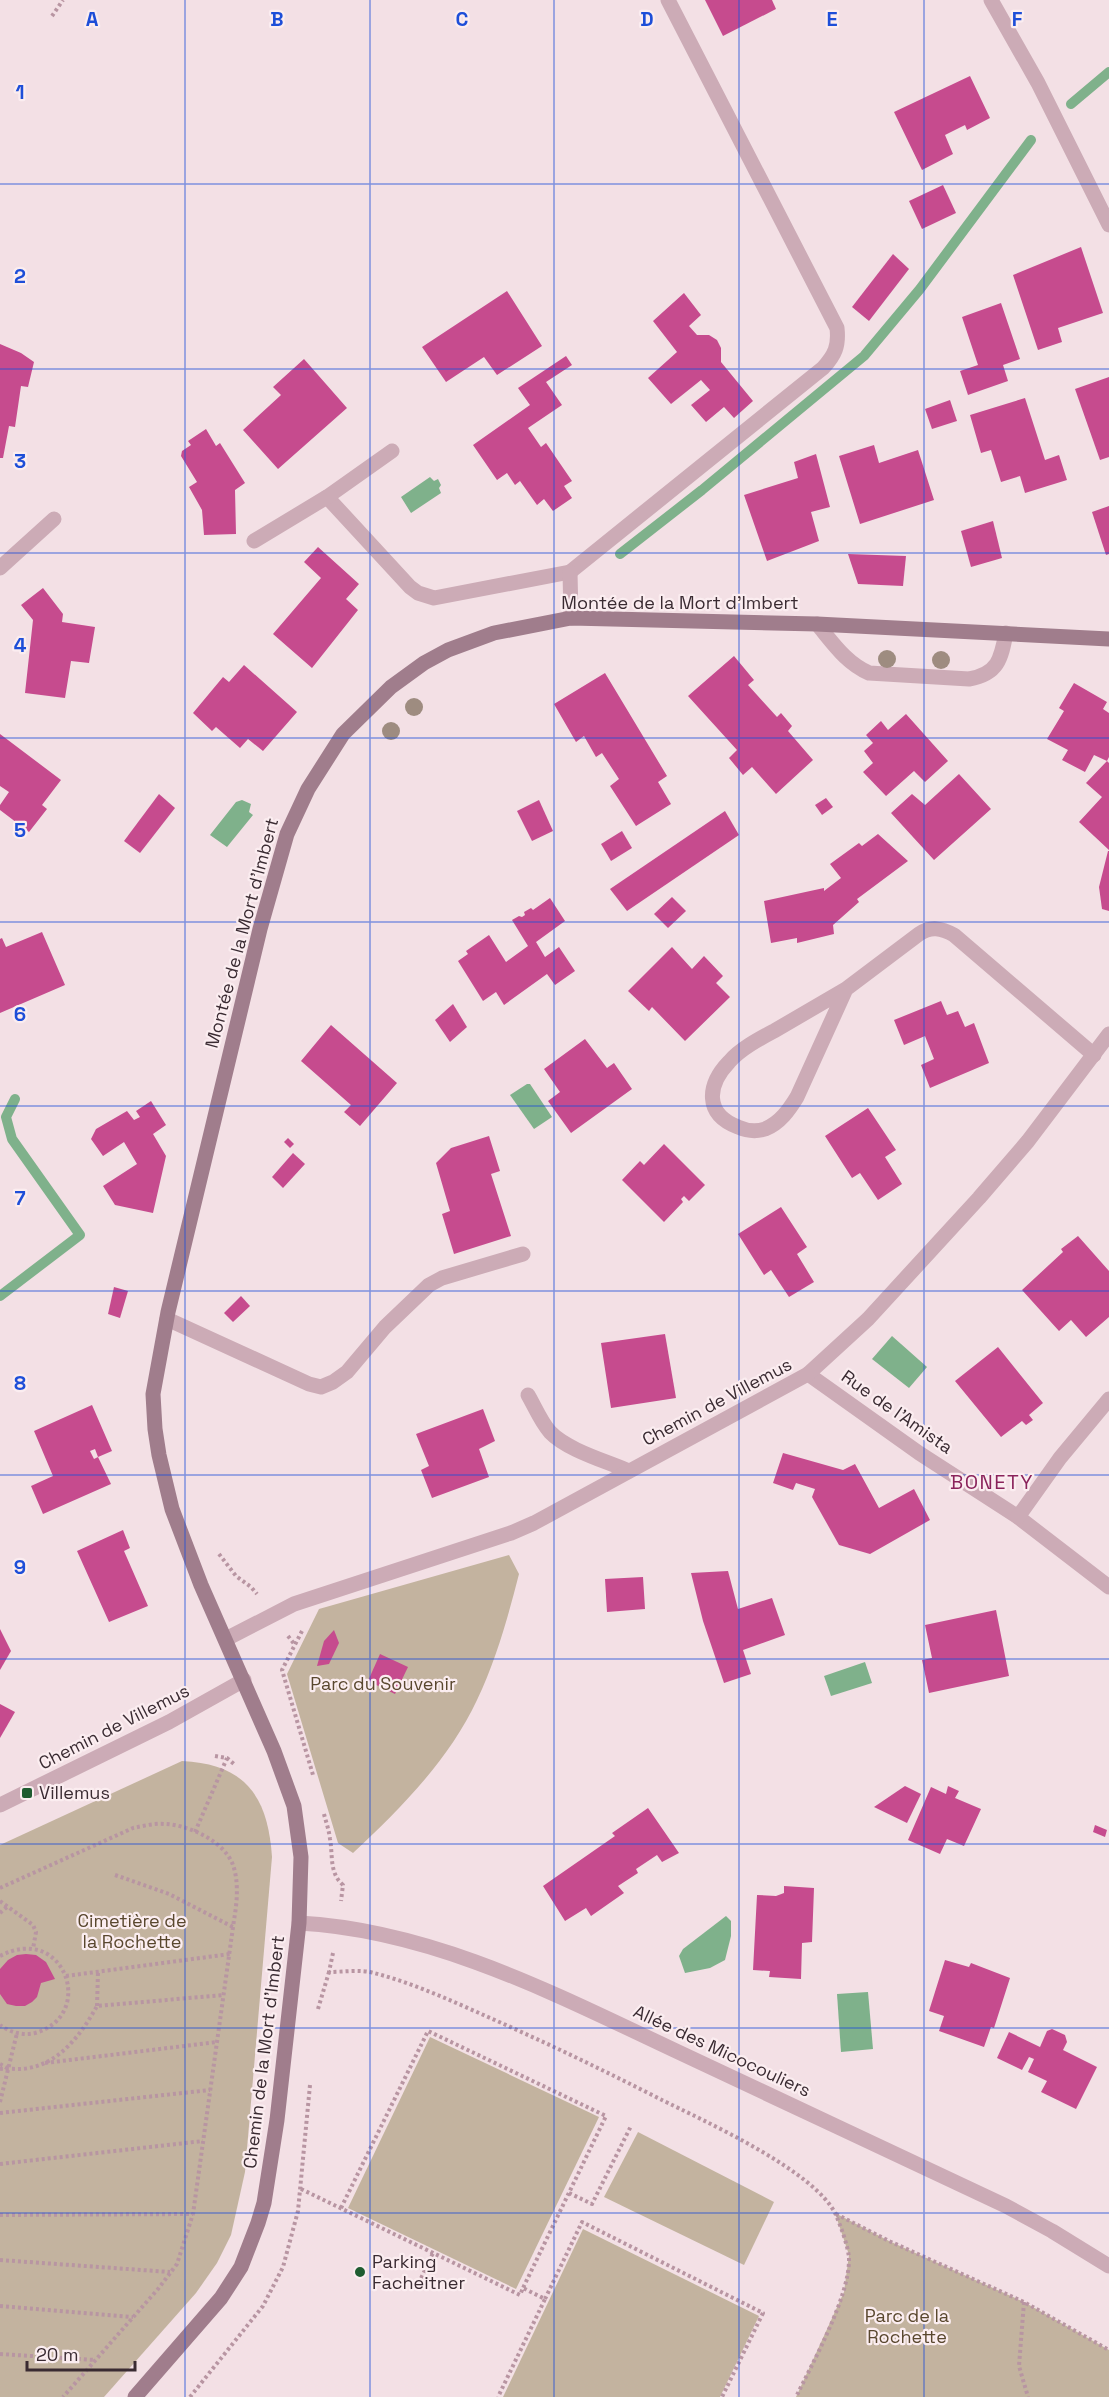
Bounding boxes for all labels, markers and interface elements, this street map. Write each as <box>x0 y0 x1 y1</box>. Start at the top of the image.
text: A <box>86 6 99 32</box>
text: B <box>270 6 284 32</box>
text: C <box>456 6 469 32</box>
text: D <box>640 6 654 32</box>
text: E <box>826 6 838 32</box>
text: F <box>1012 6 1023 32</box>
text: 1 <box>15 79 25 105</box>
text: 2 <box>14 263 26 289</box>
text: 3 <box>14 448 26 474</box>
street label: Montée de la Mort d'Imbert <box>561 591 799 614</box>
text: 4 <box>14 632 27 658</box>
street label: Montée de la Mort d'Imbert <box>200 815 283 1050</box>
text: 5 <box>14 817 26 843</box>
text: 6 <box>14 1001 26 1027</box>
text: 7 <box>14 1185 26 1211</box>
street label: Chemin de Villemus <box>638 1352 796 1451</box>
street label: Rue de l'Amista <box>837 1365 958 1459</box>
text: 8 <box>14 1370 26 1396</box>
district label: BONETY <box>950 1469 1034 1495</box>
text: 9 <box>14 1554 26 1580</box>
park label: Parc du Souvenir <box>310 1672 456 1695</box>
street label: Chemin de Villemus <box>34 1679 193 1775</box>
place label: Villemus <box>39 1781 110 1804</box>
marker: Villemus <box>20 1786 34 1800</box>
park label: Cimetière de la Rochette <box>77 1909 187 1953</box>
street label: Chemin de la Mort d'Imbert <box>238 1934 289 2170</box>
street label: Allée des Micocouliers <box>630 1999 814 2102</box>
place label: Parking Facheitner <box>372 2250 466 2294</box>
marker: Parking Facheitner <box>353 2265 367 2279</box>
park label: Parc de la Rochette <box>865 2304 949 2348</box>
scale bar <box>27 2334 135 2372</box>
text: 20 m <box>36 2343 79 2366</box>

